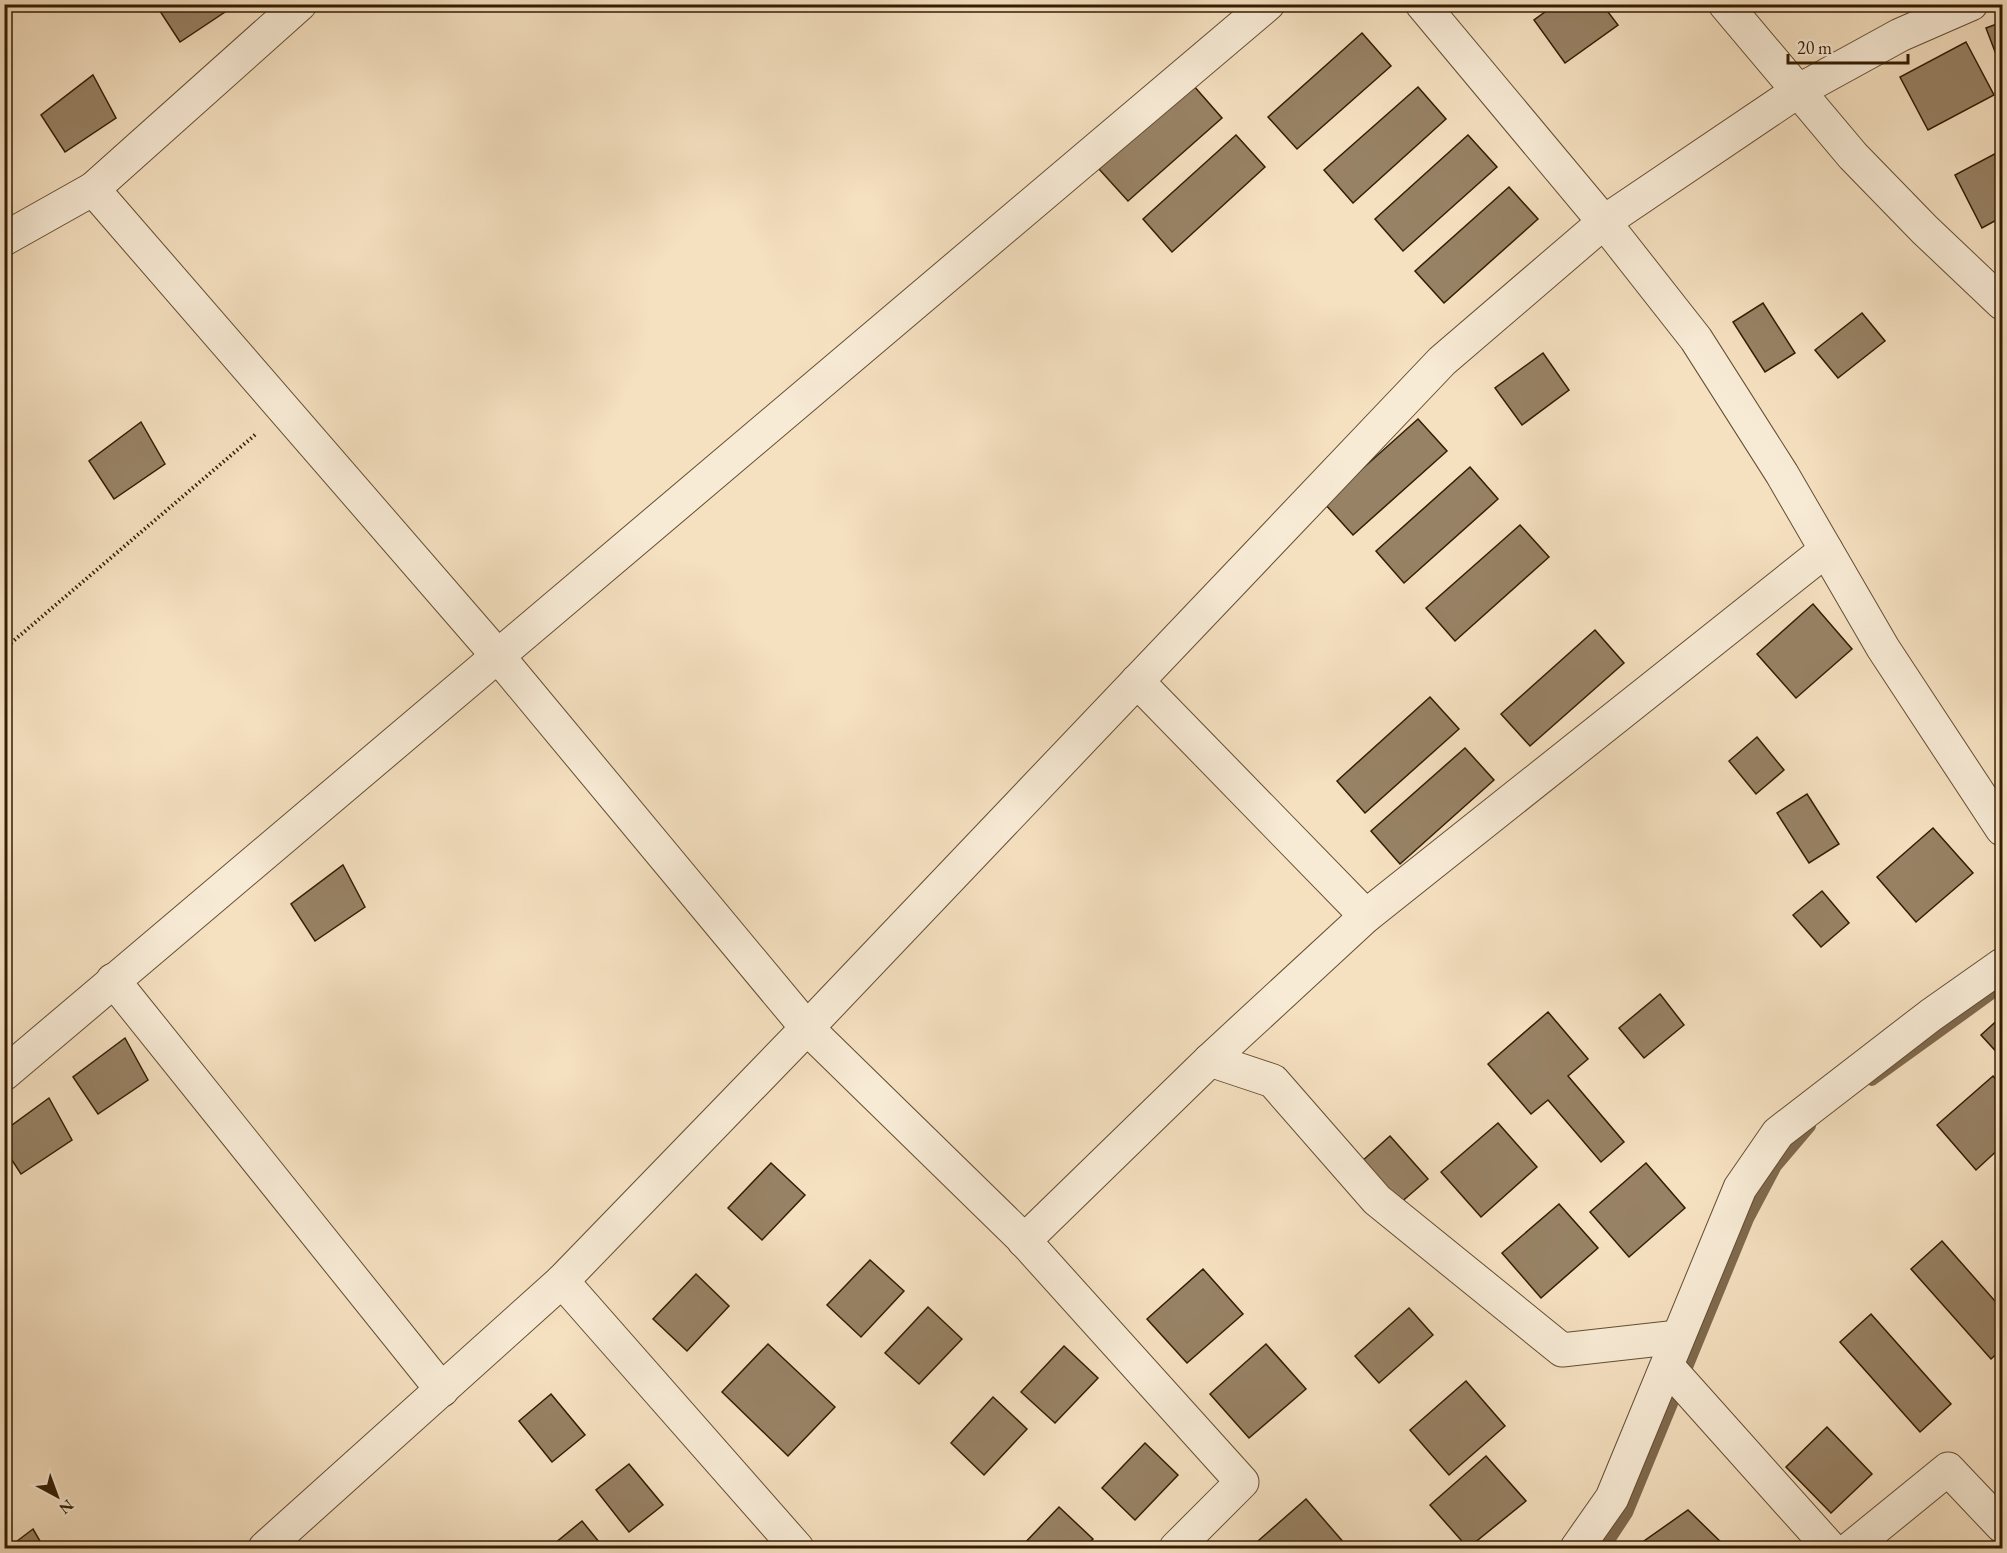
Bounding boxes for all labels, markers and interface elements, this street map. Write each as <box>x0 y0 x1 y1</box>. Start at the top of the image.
scale bar <box>1788 27 1908 65</box>
text: 20 m <box>1797 36 1832 59</box>
north arrow <box>27 1466 87 1526</box>
text: N <box>55 1495 78 1519</box>

